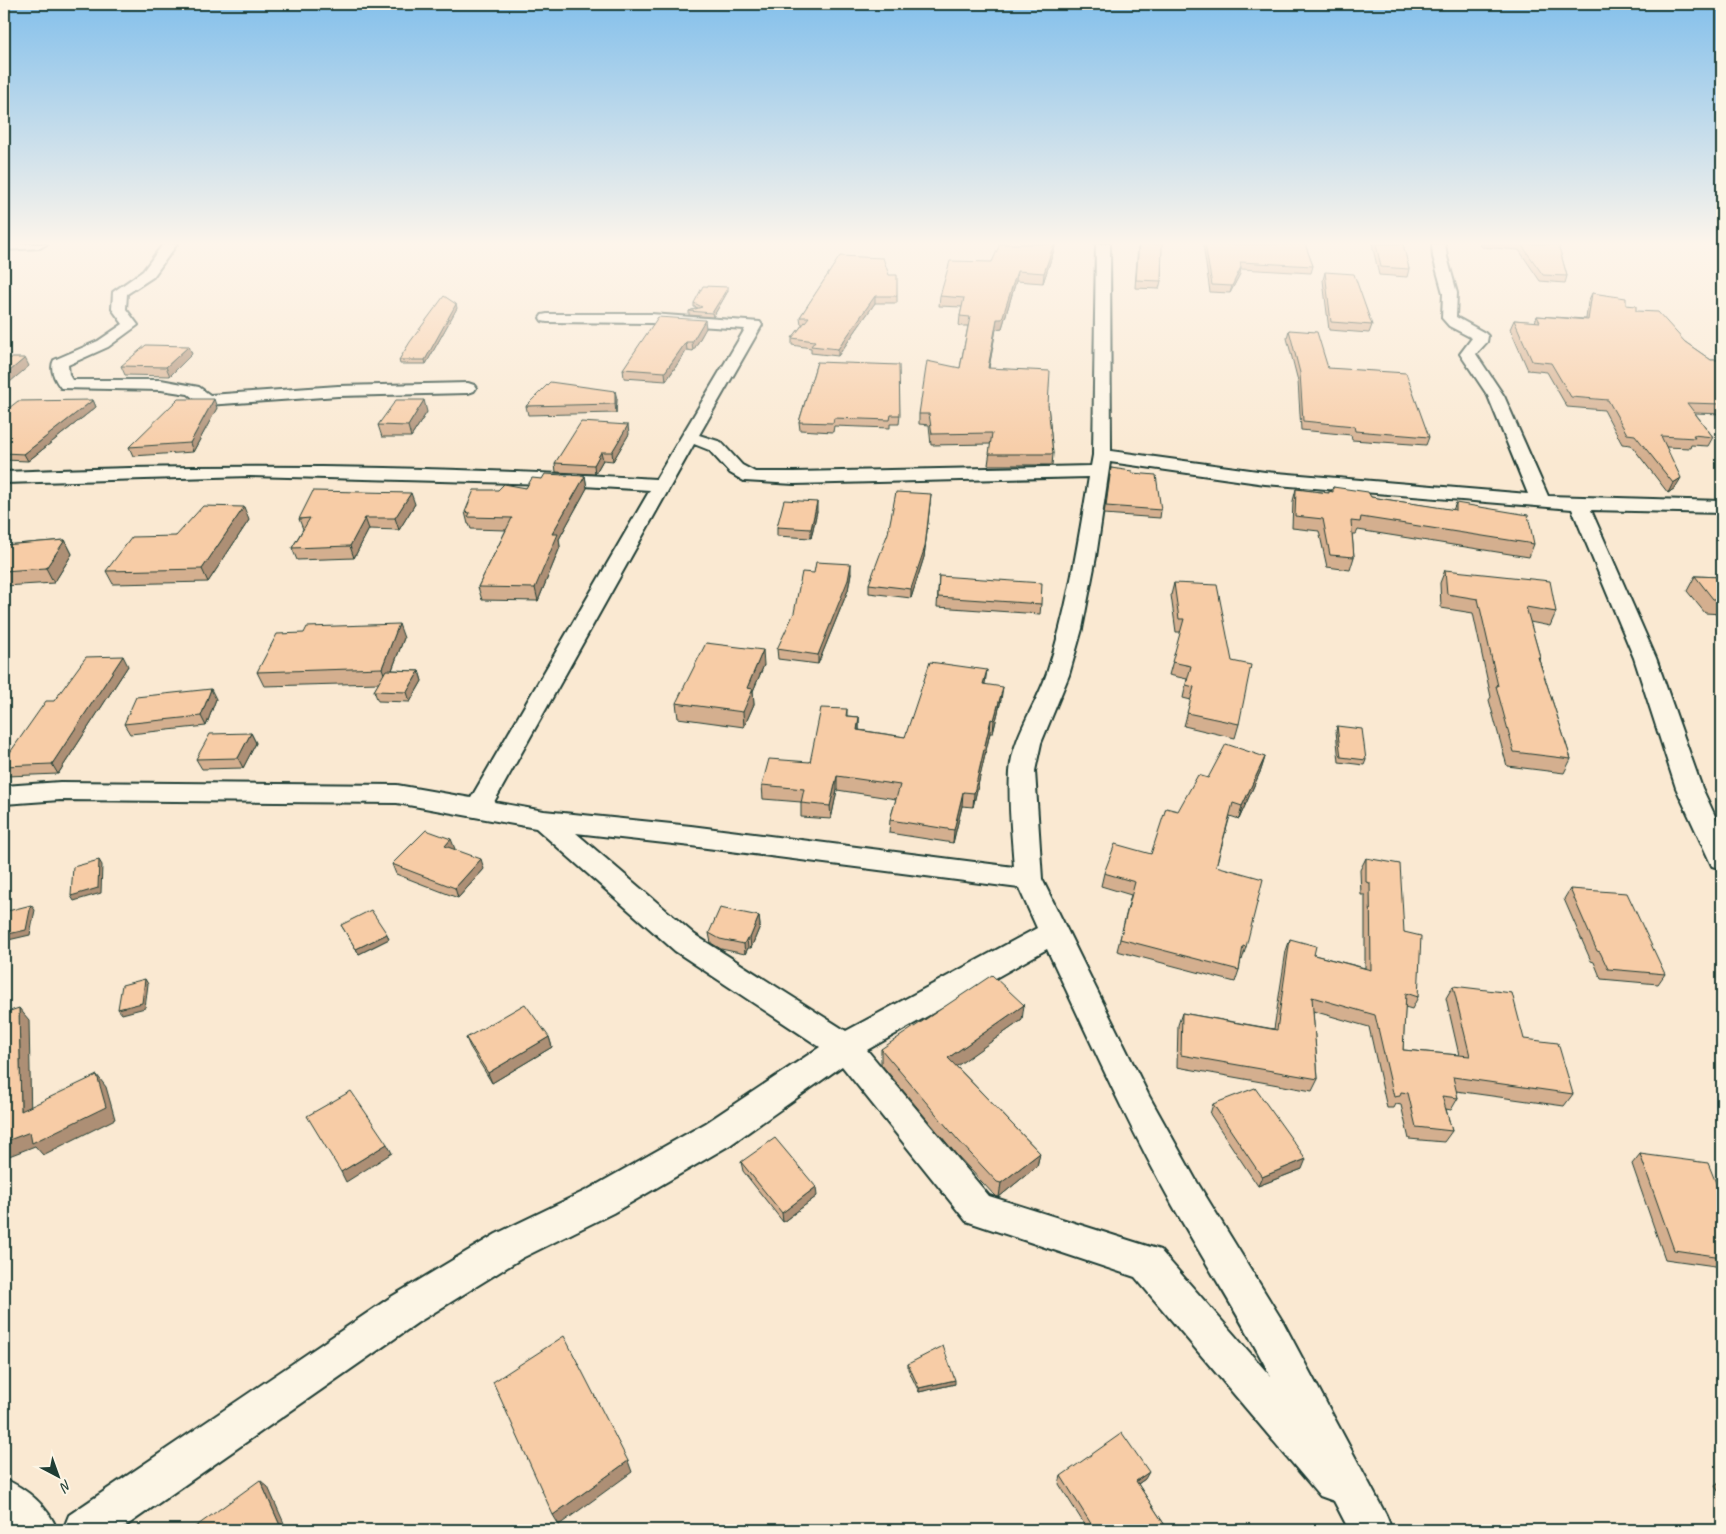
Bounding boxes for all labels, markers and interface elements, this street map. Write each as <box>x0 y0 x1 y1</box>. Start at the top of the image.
north arrow <box>32 1452 82 1502</box>
text: N <box>56 1476 75 1496</box>

